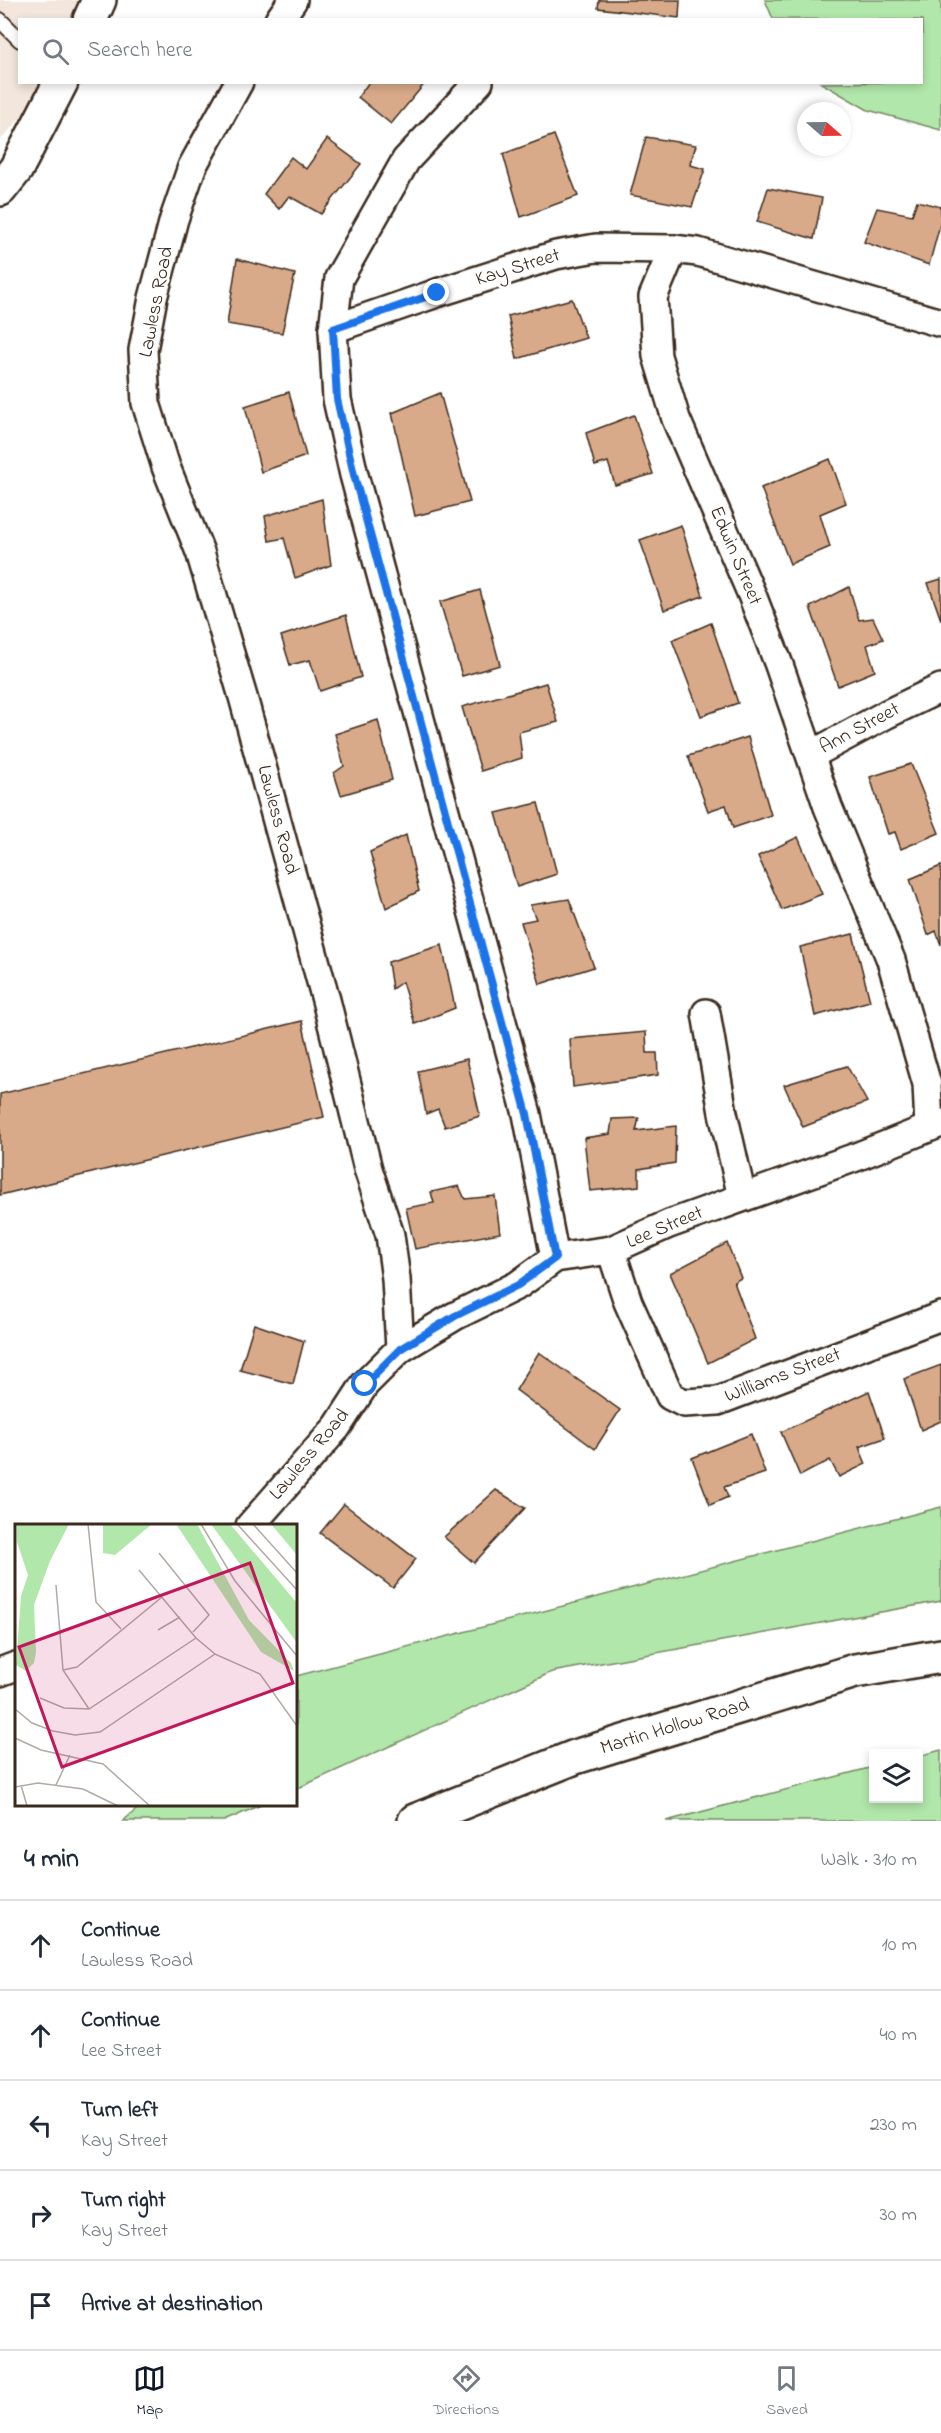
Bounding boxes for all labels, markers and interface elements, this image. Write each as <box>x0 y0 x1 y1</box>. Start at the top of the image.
search box <box>18 18 923 84</box>
icon: search <box>39 35 72 68</box>
text: Search here <box>87 35 192 67</box>
north arrow <box>797 102 851 156</box>
street label: Kay Street <box>472 241 564 295</box>
street label: Lawless Road <box>132 244 182 360</box>
route end <box>423 279 449 305</box>
street label: Edwin Street <box>701 502 769 610</box>
street label: Ann Street <box>815 696 906 762</box>
street label: Lawless Road <box>248 762 306 878</box>
street label: Lee Street <box>622 1199 708 1257</box>
street label: Williams Street <box>721 1340 846 1411</box>
route start <box>351 1370 377 1396</box>
street label: Lawless Road <box>263 1403 357 1507</box>
inset map <box>15 1524 297 1806</box>
street label: Martin Hollow Road <box>597 1691 753 1763</box>
map controls <box>869 1749 923 1803</box>
button: layers <box>869 1749 923 1803</box>
text: 4 min <box>24 1841 79 1879</box>
text: Walk · 310 m <box>821 1846 917 1875</box>
text: Continue <box>81 1915 160 1947</box>
icon: ahead <box>24 1929 57 1962</box>
text: 10 m <box>881 1931 917 1960</box>
text: Lawless Road <box>81 1947 193 1976</box>
text: Continue <box>81 2005 160 2037</box>
icon: ahead <box>24 2019 57 2052</box>
text: 40 m <box>880 2021 917 2050</box>
text: Lee Street <box>81 2037 162 2066</box>
text: Turn left <box>81 2095 158 2127</box>
icon: left <box>24 2109 57 2142</box>
text: 230 m <box>870 2111 917 2140</box>
text: Kay Street <box>81 2127 168 2156</box>
text: Turn right <box>81 2185 166 2217</box>
icon: right <box>24 2199 57 2232</box>
text: 30 m <box>880 2201 917 2230</box>
text: Kay Street <box>81 2217 168 2246</box>
icon: arrive <box>24 2289 57 2322</box>
text: Arrive at destination <box>81 2289 263 2321</box>
tab: Map <box>133 2362 166 2422</box>
tab: Directions <box>433 2362 499 2422</box>
tab: Saved <box>766 2362 808 2422</box>

